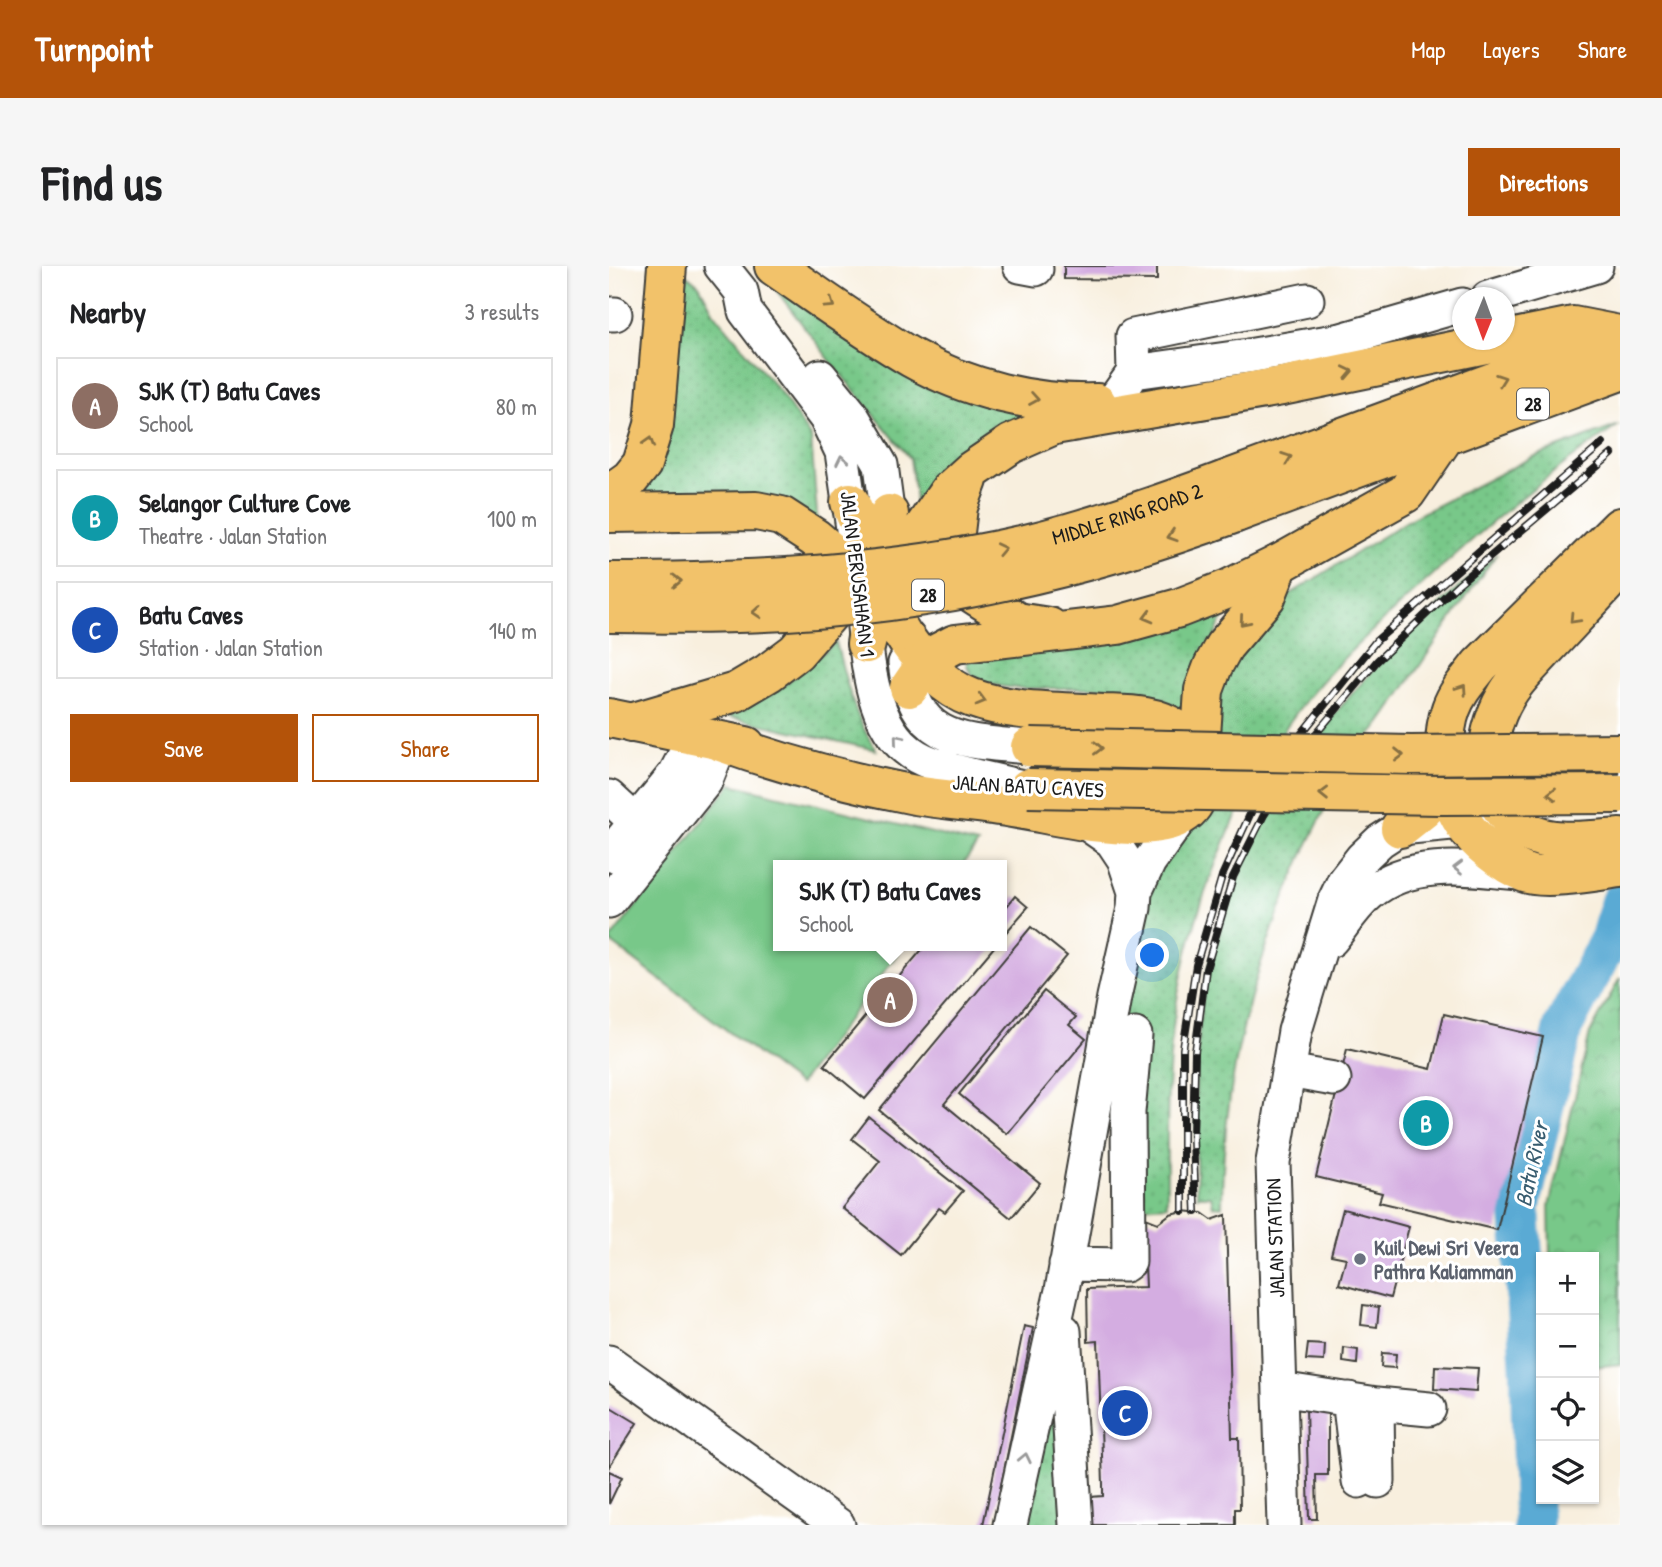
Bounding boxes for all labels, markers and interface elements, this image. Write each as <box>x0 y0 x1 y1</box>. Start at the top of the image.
text: Turnpoint <box>35 27 152 71</box>
text: Map <box>1411 33 1445 65</box>
text: Layers <box>1483 33 1540 65</box>
text: Share <box>1578 33 1627 65</box>
button: Directions <box>1468 148 1620 216</box>
text: Find us <box>42 149 162 215</box>
north arrow <box>1452 287 1515 350</box>
text: Nearby <box>70 292 146 332</box>
text: 3 results <box>464 296 539 327</box>
one-way arrow <box>822 296 835 308</box>
one-way arrow <box>1342 366 1354 381</box>
text: SJK (T) Batu Caves <box>139 373 320 408</box>
one-way arrow <box>1494 373 1506 387</box>
road number: 28 <box>1517 388 1549 420</box>
text: A <box>89 391 101 422</box>
text: 80 m <box>496 391 537 422</box>
one-way arrow <box>1028 391 1040 406</box>
text: School <box>139 408 193 439</box>
one-way arrow <box>640 436 655 448</box>
one-way arrow <box>1281 452 1293 466</box>
one-way arrow <box>836 454 851 466</box>
street label: MIDDLE RING ROAD 2 <box>1049 475 1206 551</box>
text: Selangor Culture Cove <box>139 485 351 520</box>
street label: JALAN PERUSAHAAN 1 <box>833 490 883 658</box>
text: B <box>89 503 101 534</box>
text: 100 m <box>487 503 537 534</box>
text: Theatre · Jalan Station <box>139 520 327 551</box>
one-way arrow <box>1167 528 1179 542</box>
one-way arrow <box>995 542 1007 557</box>
one-way arrow <box>672 573 683 589</box>
road number: 28 <box>912 580 944 610</box>
text: Batu Caves <box>139 597 243 632</box>
one-way arrow <box>751 604 762 619</box>
one-way arrow <box>1142 608 1154 623</box>
one-way arrow <box>1569 611 1582 624</box>
one-way arrow <box>1240 613 1252 626</box>
text: C <box>89 615 101 646</box>
text: 140 m <box>489 615 537 646</box>
text: Station · Jalan Station <box>139 632 323 663</box>
one-way arrow <box>1454 683 1467 696</box>
one-way arrow <box>975 692 987 706</box>
button: Save <box>70 714 298 782</box>
button: Share <box>312 714 539 782</box>
one-way arrow <box>894 734 906 747</box>
one-way arrow <box>1093 740 1104 756</box>
one-way arrow <box>1394 747 1405 763</box>
street label: JALAN BATU CAVES <box>952 768 1105 804</box>
one-way arrow <box>1319 786 1330 801</box>
one-way arrow <box>1546 787 1557 802</box>
popup <box>773 860 1007 951</box>
one-way arrow <box>1453 860 1463 876</box>
text: SJK (T) Batu Caves <box>799 873 981 908</box>
text: School <box>799 908 853 939</box>
your location <box>1135 938 1169 972</box>
pin: A <box>867 974 913 1026</box>
pin: B <box>1403 1097 1449 1149</box>
water label: Batu River <box>1507 1116 1556 1209</box>
street label: JALAN STATION <box>1258 1178 1292 1298</box>
place label: Kuil Dewi Sri Veera Pathra Kaliamman <box>1374 1233 1519 1286</box>
marker: Kuil Dewi Sri Veera Pathra Kaliamman <box>1352 1251 1368 1267</box>
map controls <box>1536 1252 1599 1504</box>
button: + <box>1536 1252 1599 1315</box>
button: − <box>1536 1315 1599 1378</box>
button: locate <box>1536 1378 1599 1441</box>
pin: C <box>1102 1387 1148 1439</box>
button: layers <box>1536 1441 1599 1504</box>
one-way arrow <box>1017 1452 1031 1464</box>

